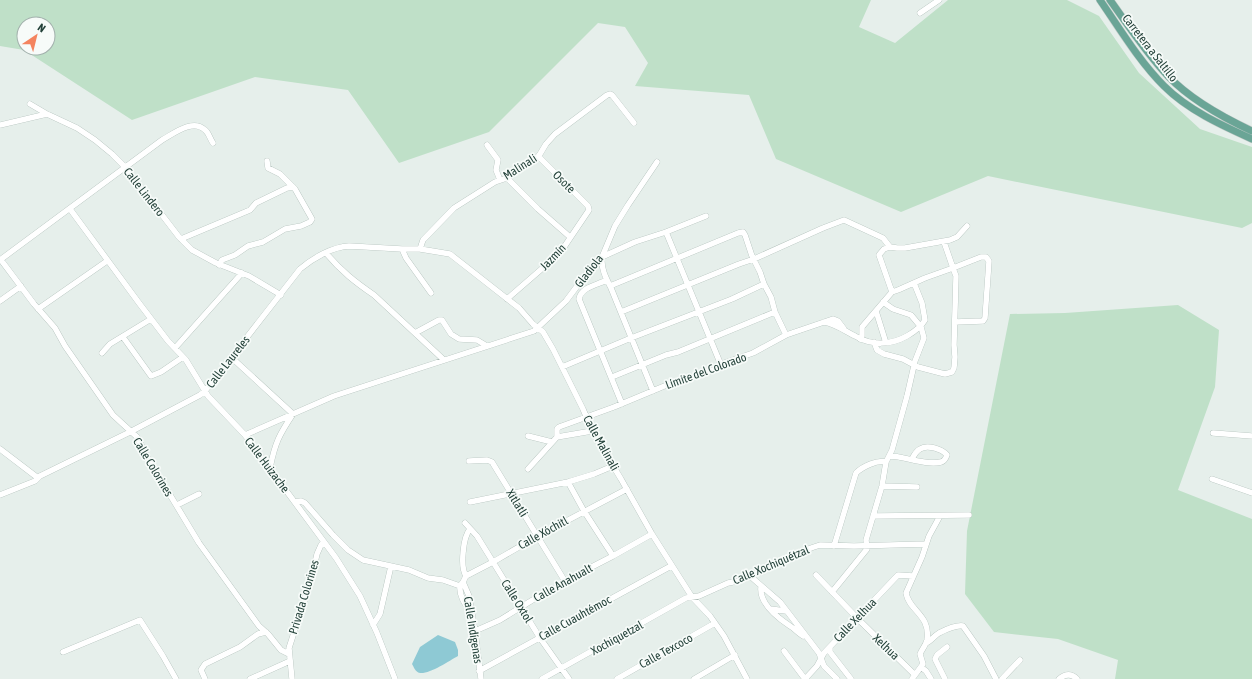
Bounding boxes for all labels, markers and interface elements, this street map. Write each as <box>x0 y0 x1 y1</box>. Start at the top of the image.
street label: Carretera a Saltillo <box>1119 11 1181 85</box>
north arrow <box>16 16 56 56</box>
text: N <box>36 21 48 35</box>
street label: Malinali <box>501 151 539 183</box>
street label: Calle Lindero <box>121 165 168 219</box>
street label: Osote <box>550 168 578 196</box>
street label: Jazmín <box>537 241 569 273</box>
street label: Gladiola <box>572 252 606 290</box>
street label: Calle Laureles <box>203 333 253 391</box>
street label: Límite del Colorado <box>664 350 749 392</box>
street label: Calle Malinali <box>580 413 622 473</box>
street label: Calle Colorines <box>130 435 176 499</box>
street label: Calle Huizache <box>242 435 292 495</box>
street label: Xitlatli <box>503 487 531 519</box>
street label: Calle Xóchitl <box>516 513 571 552</box>
street label: Calle Xochiquétzal <box>731 542 812 587</box>
street label: Privada Colorines <box>286 558 322 636</box>
street label: Calle Anahualt <box>531 561 595 605</box>
street label: Calle Oxtol <box>498 577 536 626</box>
street label: Calle Cuauhtémoc <box>537 592 614 644</box>
street label: Calle Indígenas <box>461 595 485 665</box>
street label: Calle Xelhua <box>831 595 879 645</box>
street label: Xochiquetzal <box>589 618 646 658</box>
street label: Calle Texcoco <box>637 630 696 671</box>
street label: Xelhua <box>870 631 902 663</box>

